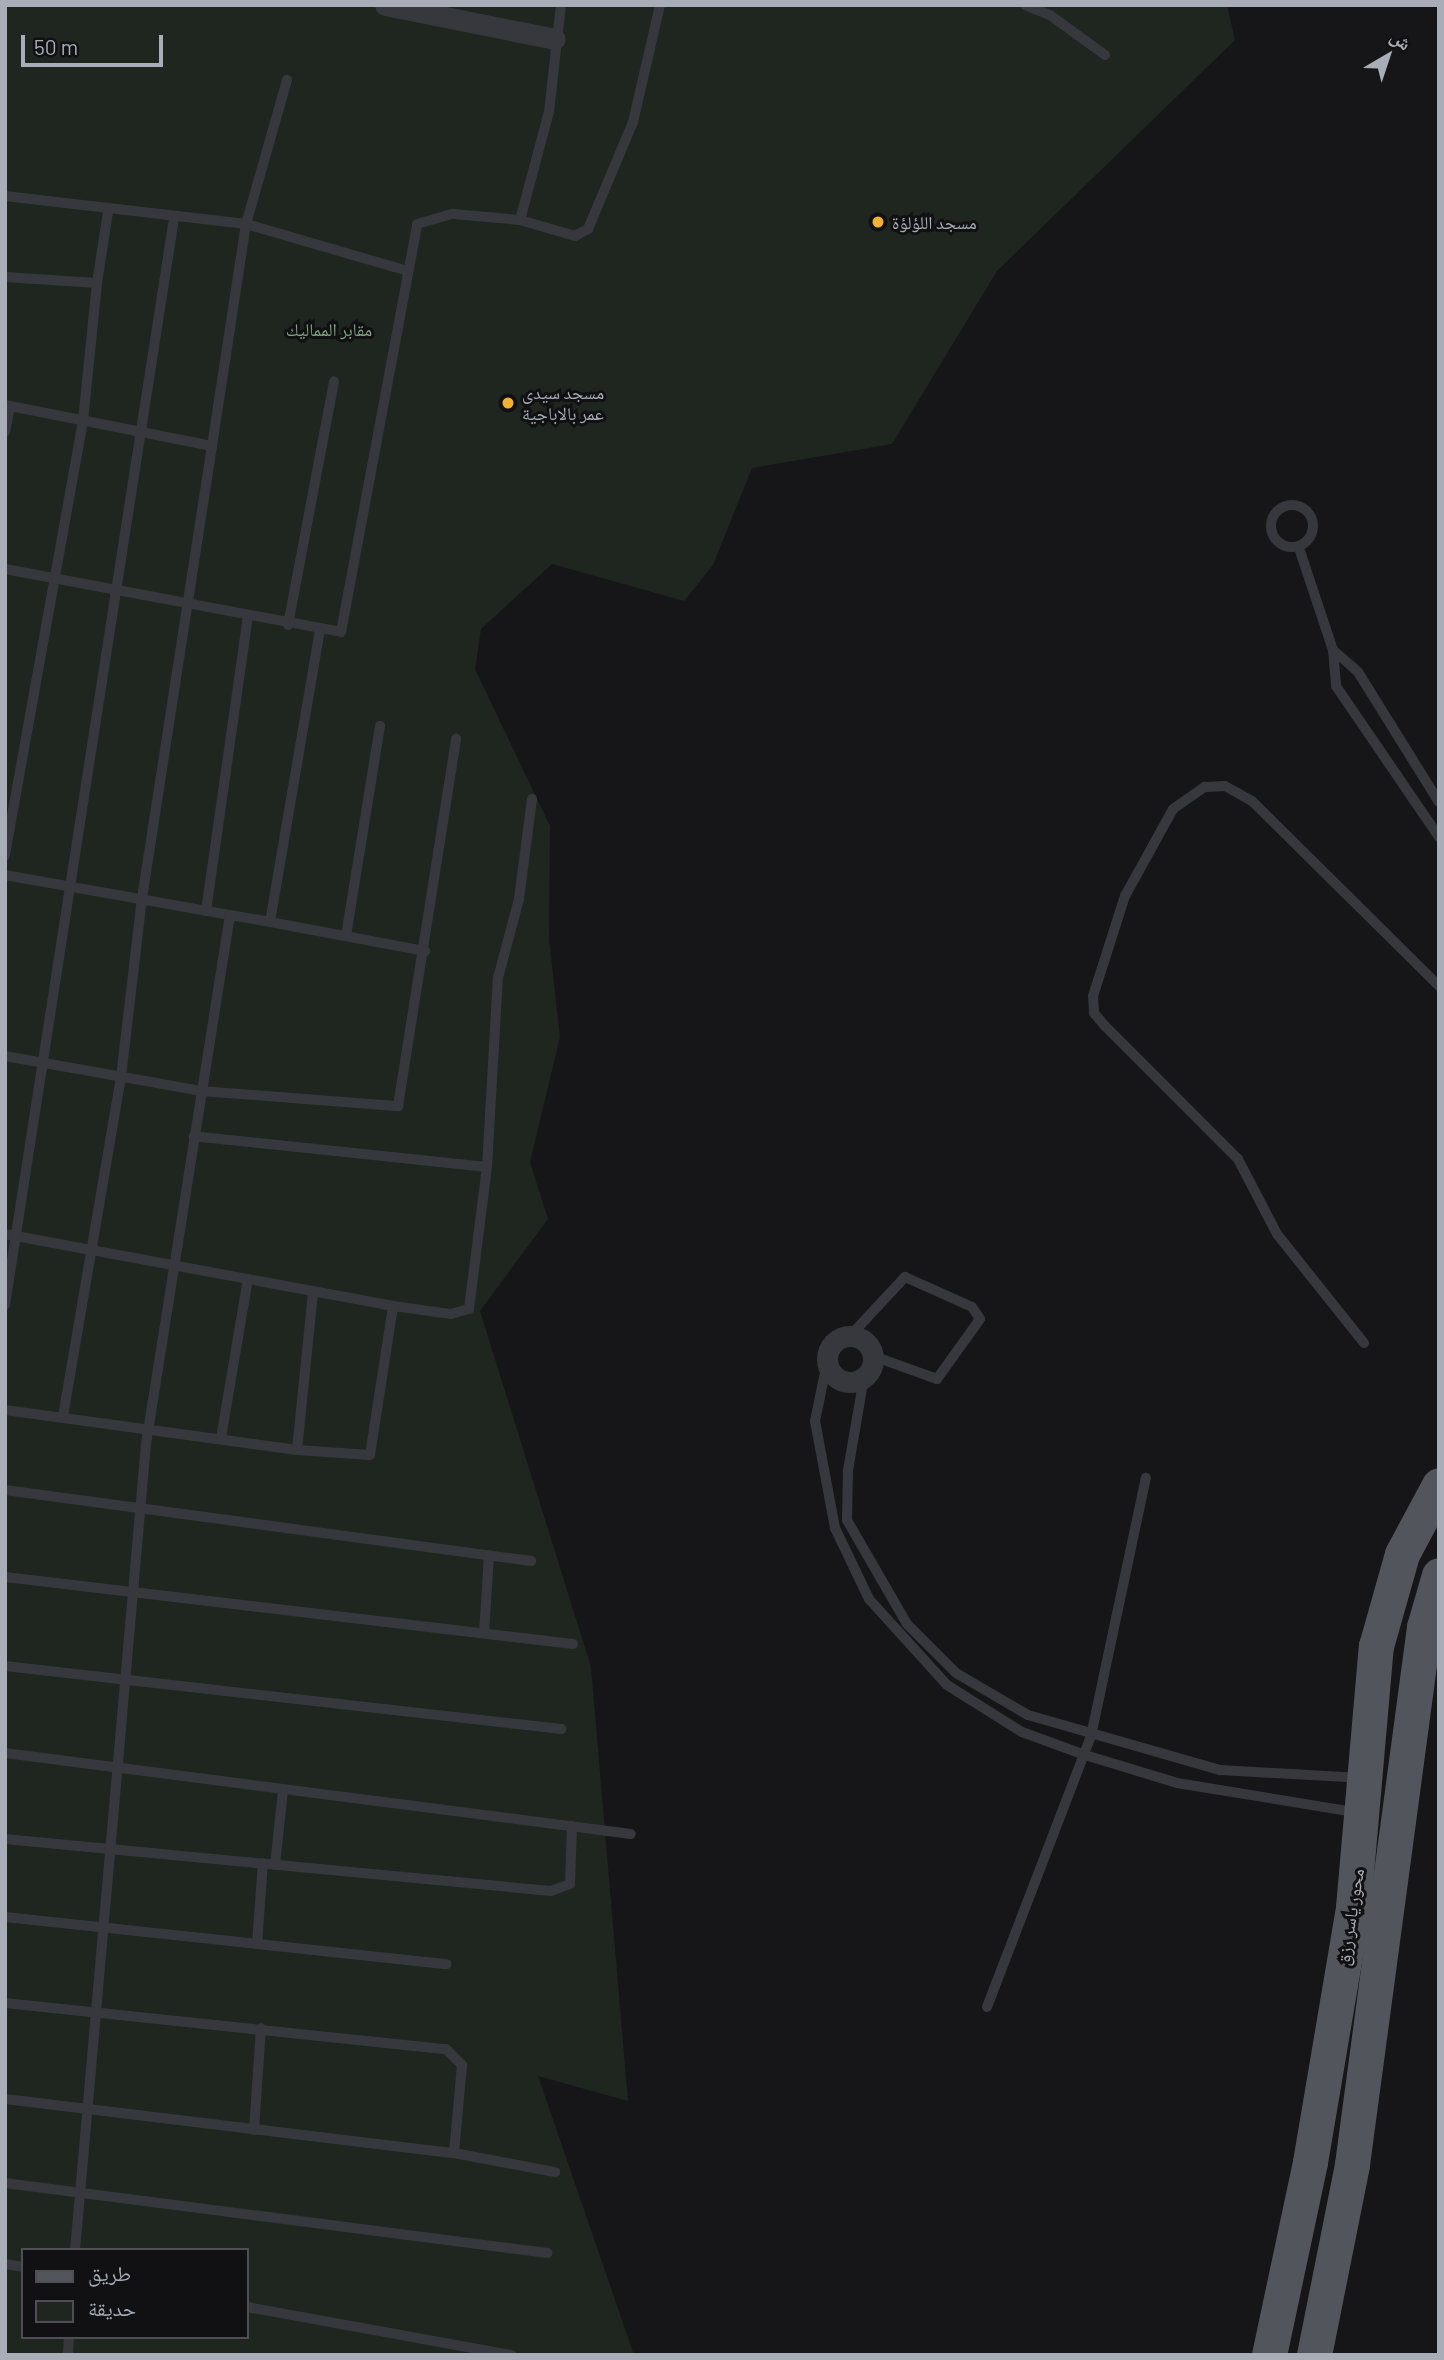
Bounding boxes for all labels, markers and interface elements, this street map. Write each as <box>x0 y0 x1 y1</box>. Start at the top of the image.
scale bar <box>24 21 166 65</box>
north arrow <box>1353 21 1423 91</box>
text: ش <box>1386 24 1417 55</box>
text: 50 m <box>34 34 78 59</box>
place label: مسجد اللؤلؤة <box>892 211 977 233</box>
marker: مسجد اللؤلؤة <box>870 214 886 230</box>
park label: مقابر المماليك <box>286 318 372 340</box>
place label: مسجد سيدى عمر بالاباجية <box>522 382 604 424</box>
marker: مسجد سيدى عمر بالاباجية <box>500 395 516 411</box>
street label: محور ياسر رزق <box>1332 1867 1368 1967</box>
legend <box>21 2248 248 2339</box>
text: طريق <box>88 2260 131 2285</box>
text: حديقة <box>88 2295 136 2320</box>

